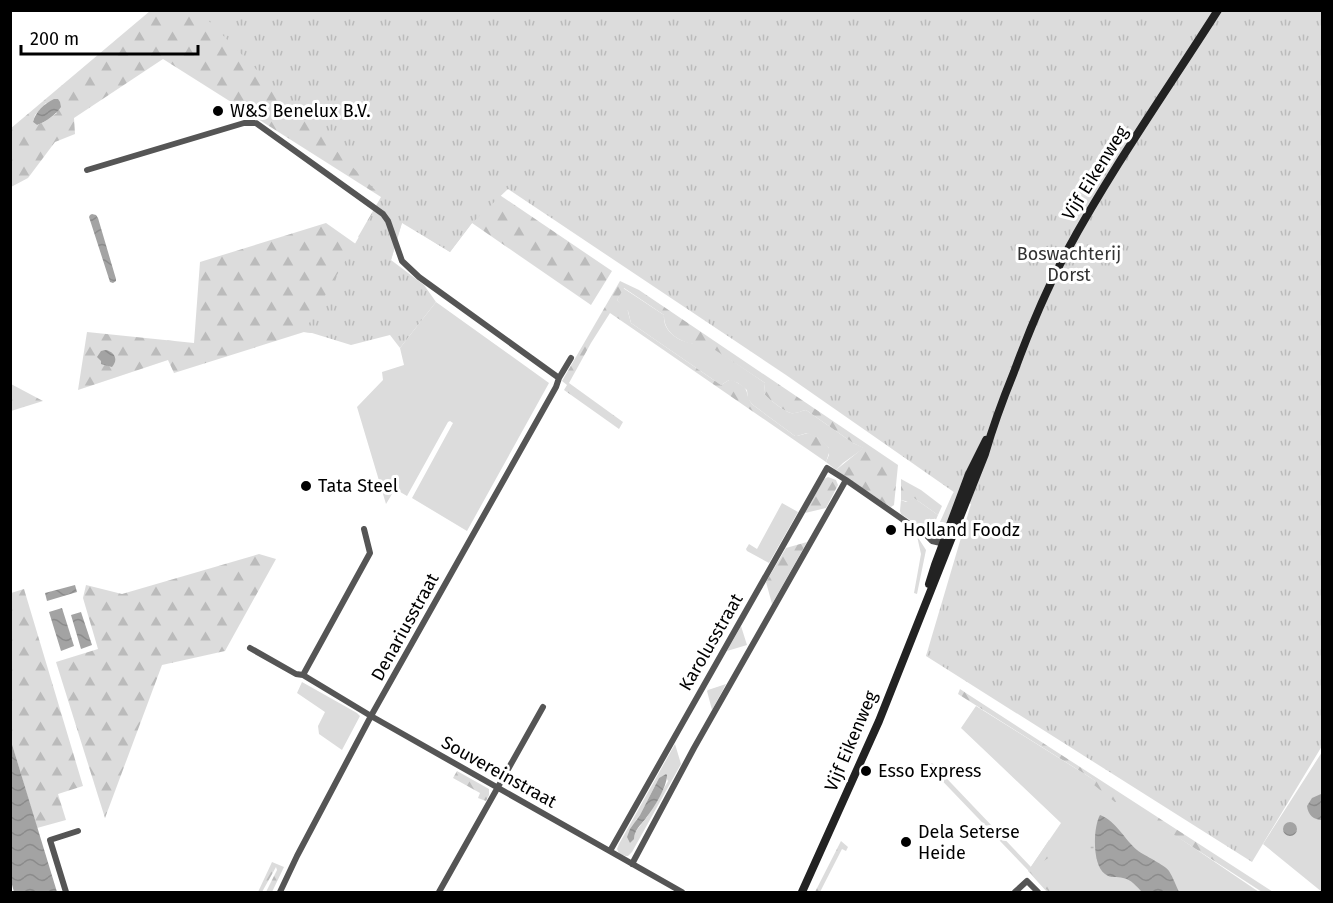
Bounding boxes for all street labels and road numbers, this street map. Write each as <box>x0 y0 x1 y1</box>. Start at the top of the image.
street label: Vijf Eikenweg <box>1057 121 1133 224</box>
street label: Denariusstraat <box>366 569 444 685</box>
street label: Karolusstraat <box>674 589 748 694</box>
street label: Vijf Eikenweg <box>820 687 882 795</box>
street label: Souvereinstraat <box>437 731 561 813</box>

